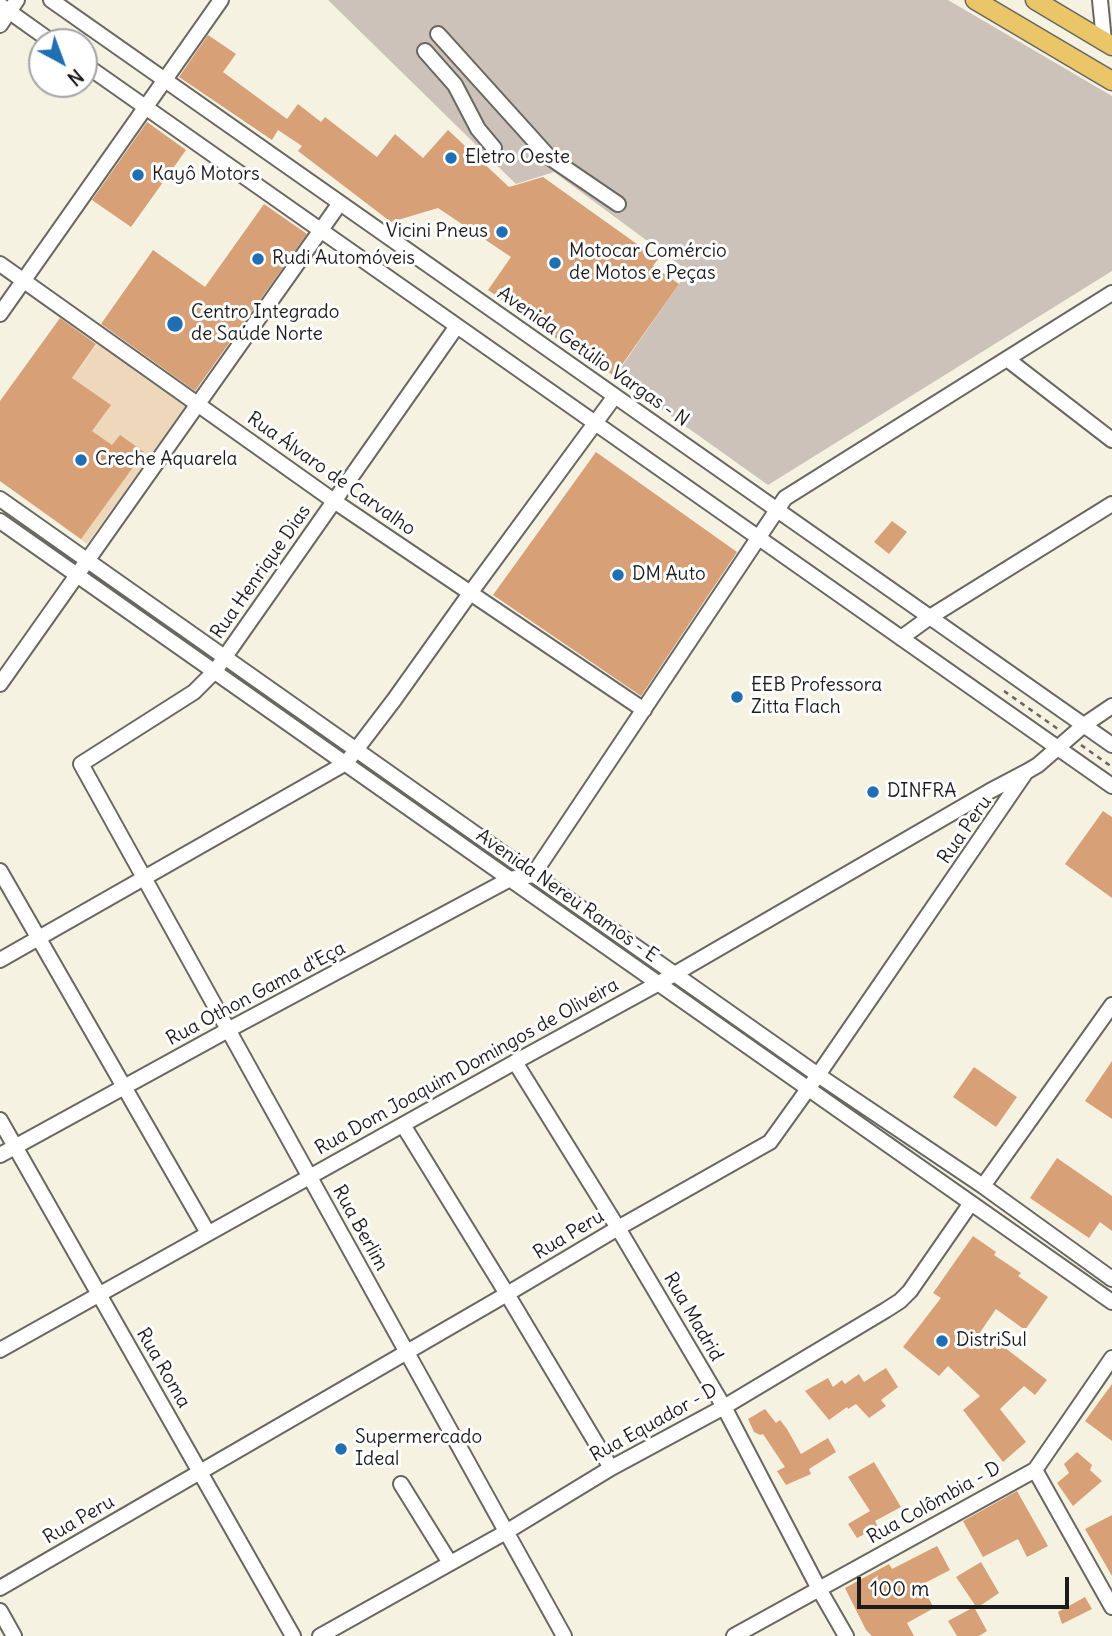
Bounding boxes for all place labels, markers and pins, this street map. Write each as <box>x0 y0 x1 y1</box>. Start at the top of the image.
place label: Eletro Oeste <box>465 147 570 169</box>
marker: Eletro Oeste <box>443 150 459 166</box>
place label: Kayô Motors <box>152 164 260 186</box>
marker: Kayô Motors <box>130 167 146 183</box>
place label: Vicini Pneus <box>386 221 488 243</box>
marker: Vicini Pneus <box>494 224 510 240</box>
place label: Motocar Comércio de Motos e Peças <box>569 241 727 285</box>
place label: Rudi Automóveis <box>272 248 415 270</box>
marker: Rudi Automóveis <box>250 251 266 267</box>
marker: Motocar Comércio de Motos e Peças <box>547 255 563 271</box>
place label: Centro Integrado de Saúde Norte <box>191 302 339 346</box>
marker: Centro Integrado de Saúde Norte <box>165 314 185 334</box>
place label: Creche Aquarela <box>95 449 237 471</box>
marker: Creche Aquarela <box>73 452 89 468</box>
place label: DM Auto <box>632 564 706 586</box>
marker: DM Auto <box>610 567 626 583</box>
place label: EEB Professora Zitta Flach <box>751 675 882 719</box>
marker: EEB Professora Zitta Flach <box>729 689 745 705</box>
place label: DINFRA <box>887 781 957 803</box>
marker: DINFRA <box>865 784 881 800</box>
place label: DistriSul <box>956 1330 1027 1352</box>
marker: DistriSul <box>934 1333 950 1349</box>
place label: Supermercado Ideal <box>355 1427 482 1471</box>
marker: Supermercado Ideal <box>333 1441 349 1457</box>

